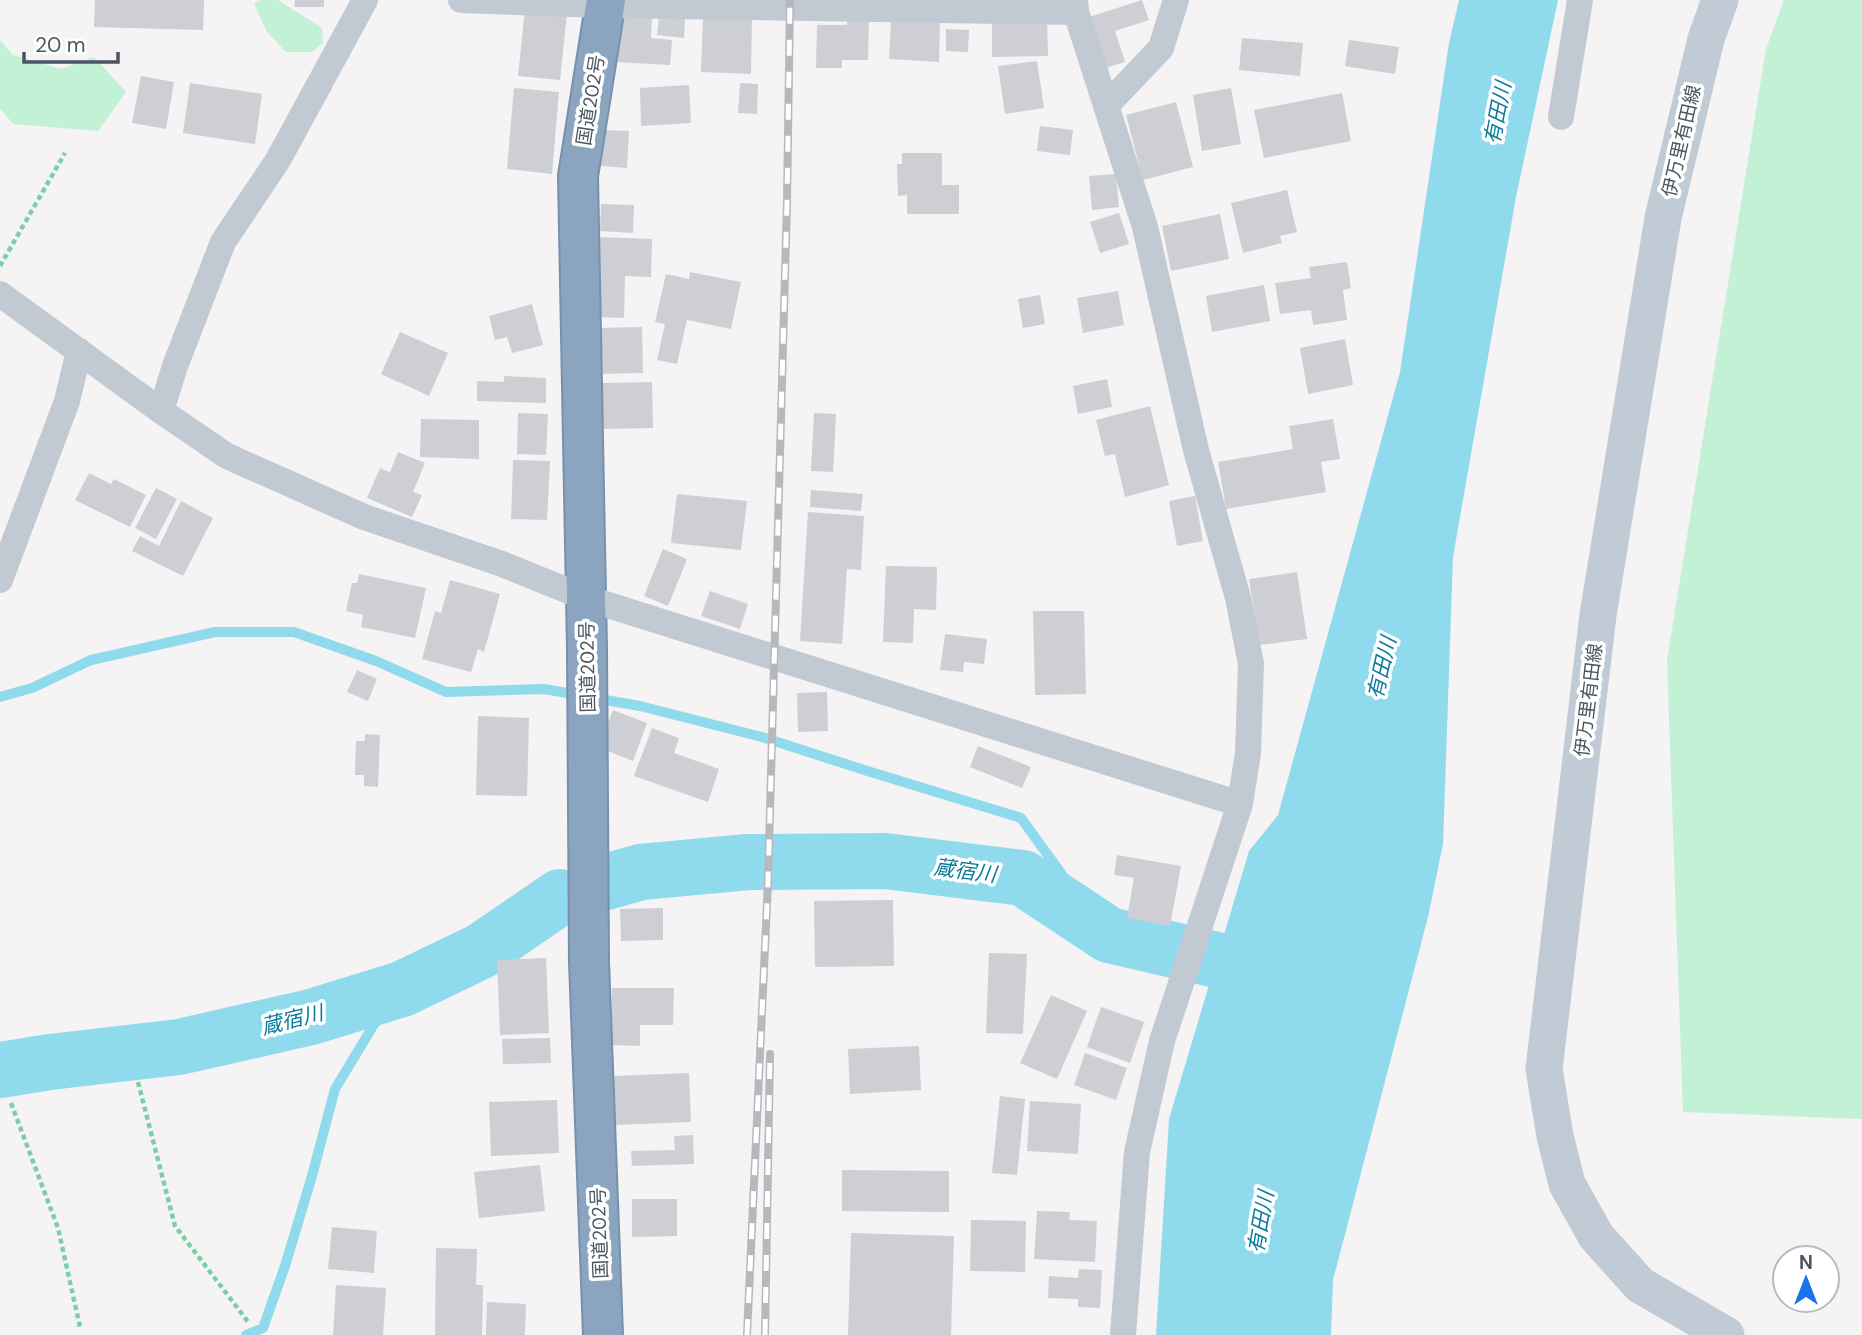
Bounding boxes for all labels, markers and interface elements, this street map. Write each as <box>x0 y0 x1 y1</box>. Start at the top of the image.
scale bar <box>24 21 119 65</box>
text: 20 m <box>35 31 86 59</box>
street label: 国道202号 <box>571 53 610 147</box>
water label: 有田川 <box>1478 77 1518 147</box>
street label: 伊万里有田線 <box>1656 83 1706 199</box>
street label: 国道202号 <box>574 621 601 713</box>
water label: 有田川 <box>1361 632 1403 702</box>
street label: 伊万里有田線 <box>1569 642 1608 758</box>
water label: 蔵宿川 <box>932 853 1000 889</box>
water label: 蔵宿川 <box>258 998 328 1041</box>
street label: 国道202号 <box>585 1187 614 1279</box>
water label: 有田川 <box>1242 1187 1281 1255</box>
north arrow <box>1771 1244 1841 1314</box>
text: N <box>1799 1250 1813 1275</box>

